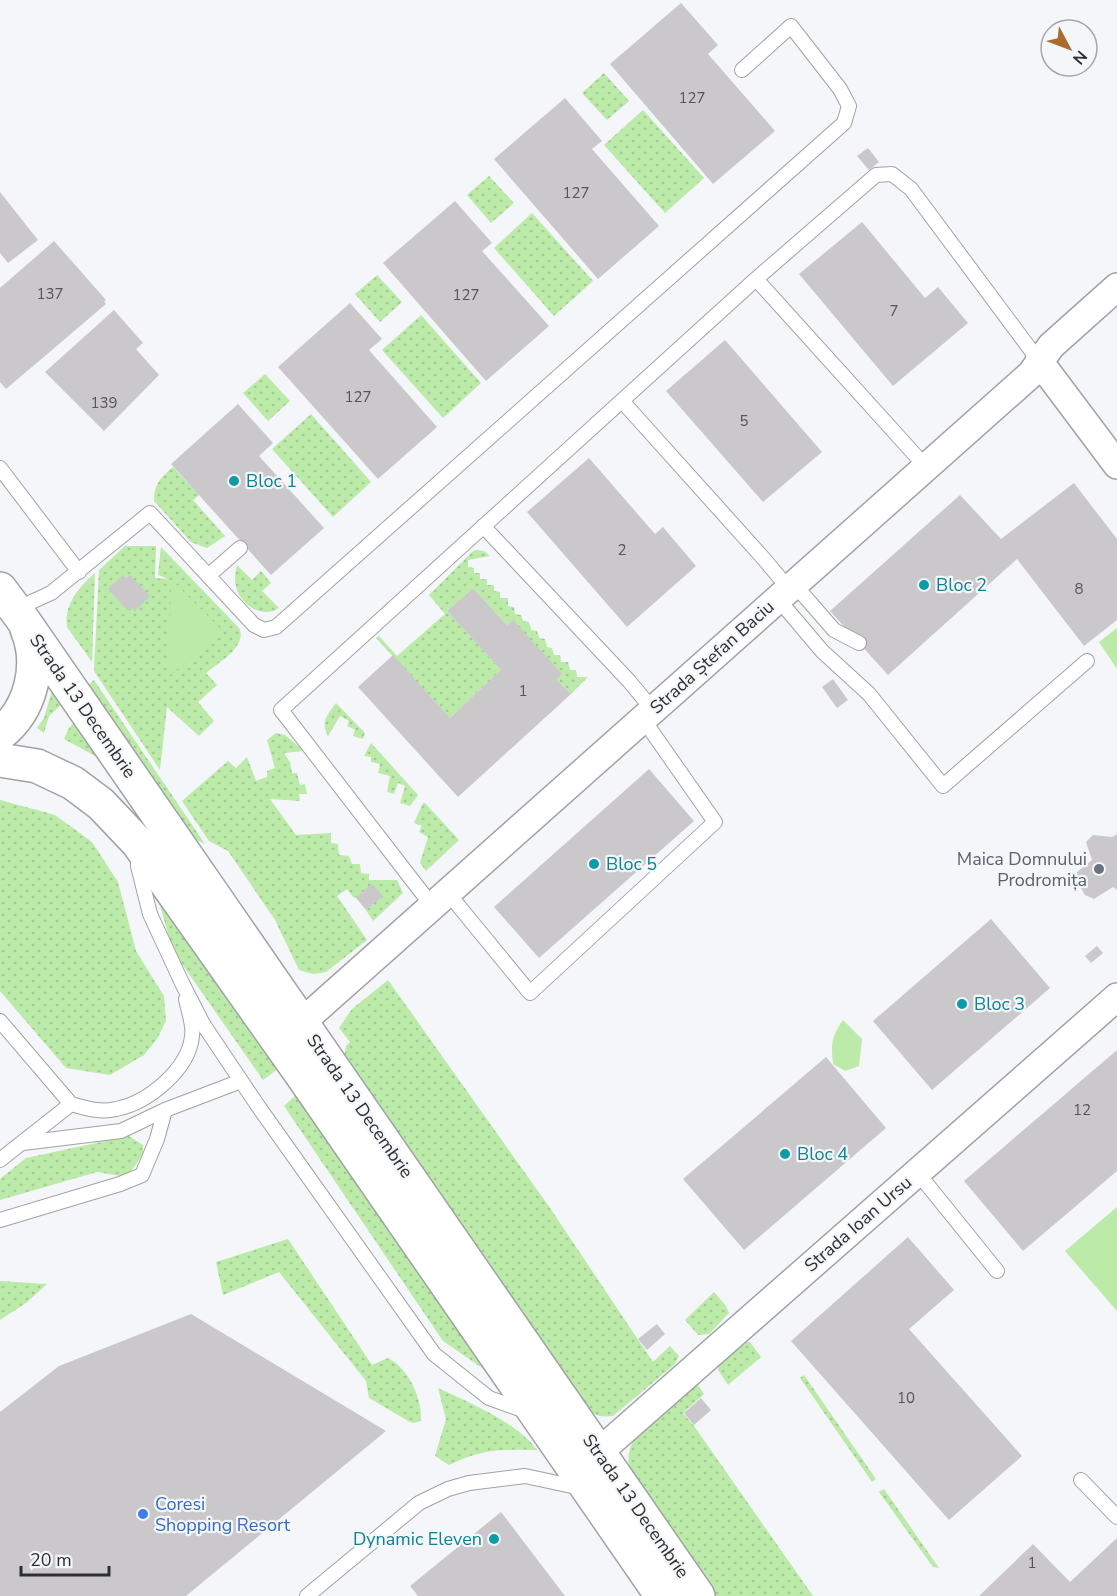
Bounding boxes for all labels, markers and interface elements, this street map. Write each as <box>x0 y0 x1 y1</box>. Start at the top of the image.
north arrow <box>1039 18 1099 78</box>
text: N <box>1067 45 1092 69</box>
house number: 127 <box>678 88 706 108</box>
house number: 127 <box>562 183 590 203</box>
house number: 137 <box>36 284 64 304</box>
house number: 127 <box>452 285 480 305</box>
house number: 7 <box>889 301 899 321</box>
house number: 127 <box>344 387 372 407</box>
house number: 139 <box>90 393 118 413</box>
house number: 5 <box>739 411 749 431</box>
place label: Bloc 1 <box>246 469 297 493</box>
marker: Bloc 1 <box>227 474 241 488</box>
house number: 2 <box>617 540 627 560</box>
place label: Bloc 2 <box>936 573 987 597</box>
marker: Bloc 2 <box>917 578 931 592</box>
house number: 8 <box>1074 579 1084 599</box>
street label: Strada Ștefan Baciu <box>645 595 779 719</box>
street label: Strada 13 Decembrie <box>24 629 142 783</box>
house number: 1 <box>518 681 528 701</box>
place label: Maica Domnului Prodromița <box>957 847 1087 892</box>
place label: Bloc 5 <box>606 852 657 876</box>
marker: Bloc 5 <box>587 857 601 871</box>
marker: Maica Domnului Prodromița <box>1092 862 1106 876</box>
place label: Bloc 3 <box>974 992 1025 1016</box>
marker: Bloc 3 <box>955 997 969 1011</box>
street label: Strada 13 Decembrie <box>301 1029 419 1183</box>
house number: 12 <box>1073 1100 1091 1120</box>
place label: Bloc 4 <box>797 1142 848 1166</box>
marker: Bloc 4 <box>778 1147 792 1161</box>
street label: Strada Ioan Ursu <box>799 1171 917 1277</box>
house number: 10 <box>897 1388 915 1408</box>
street label: Strada 13 Decembrie <box>577 1429 695 1583</box>
place label: Coresi Shopping Resort <box>155 1492 291 1537</box>
marker: Coresi Shopping Resort <box>136 1507 150 1521</box>
place label: Dynamic Eleven <box>353 1527 482 1551</box>
marker: Dynamic Eleven <box>487 1532 501 1546</box>
scale bar <box>21 1539 110 1577</box>
text: 20 m <box>30 1548 72 1572</box>
house number: 1 <box>1027 1553 1037 1573</box>

